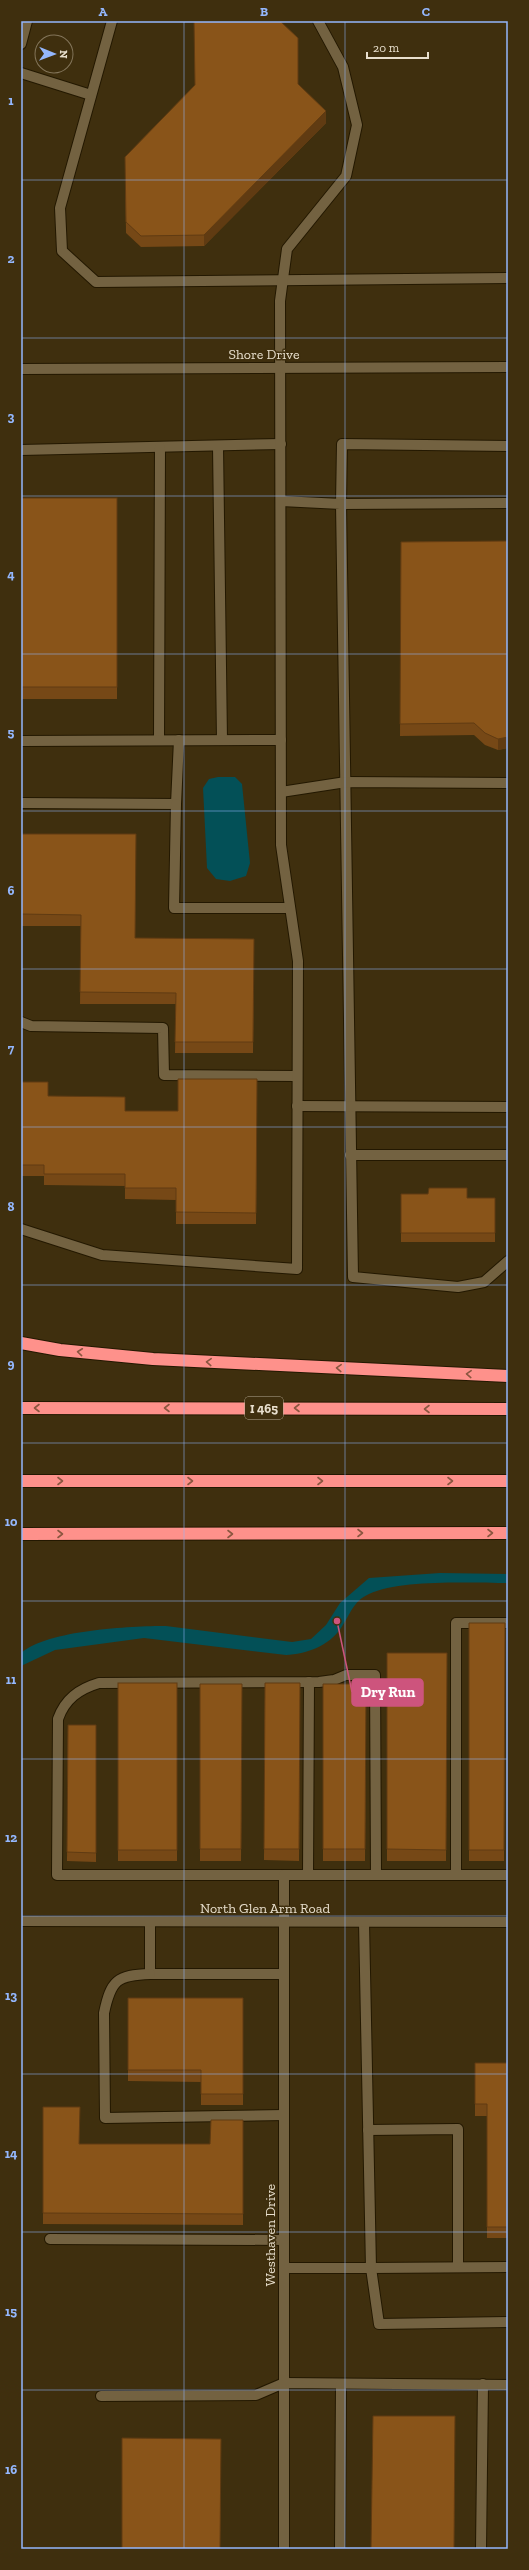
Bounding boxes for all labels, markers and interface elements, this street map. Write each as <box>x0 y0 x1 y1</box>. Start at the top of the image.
text: A <box>99 4 108 19</box>
text: B <box>260 4 268 19</box>
text: C <box>422 4 430 19</box>
north arrow <box>34 34 74 74</box>
scale bar <box>367 34 428 60</box>
text: 20 m <box>373 41 400 55</box>
text: N <box>57 50 70 59</box>
text: 1 <box>8 93 14 108</box>
text: 2 <box>8 251 15 266</box>
street label: Shore Drive <box>228 346 300 363</box>
text: 3 <box>8 409 15 424</box>
text: 4 <box>7 567 15 582</box>
text: 5 <box>8 725 15 740</box>
text: 6 <box>8 883 15 898</box>
text: 7 <box>8 1041 15 1056</box>
text: 8 <box>7 1199 15 1214</box>
one-way arrow <box>77 1348 83 1357</box>
text: 9 <box>8 1356 15 1371</box>
one-way arrow <box>206 1358 212 1367</box>
one-way arrow <box>336 1364 342 1373</box>
one-way arrow <box>466 1370 472 1379</box>
road number: I 465 <box>245 1397 283 1419</box>
one-way arrow <box>34 1404 40 1412</box>
one-way arrow <box>164 1404 170 1412</box>
one-way arrow <box>294 1404 300 1412</box>
one-way arrow <box>424 1405 430 1413</box>
one-way arrow <box>57 1477 63 1485</box>
one-way arrow <box>187 1477 193 1485</box>
one-way arrow <box>317 1477 323 1485</box>
one-way arrow <box>447 1477 453 1485</box>
text: 10 <box>5 1514 18 1529</box>
one-way arrow <box>357 1529 363 1537</box>
one-way arrow <box>487 1529 493 1537</box>
one-way arrow <box>57 1530 63 1538</box>
one-way arrow <box>227 1530 233 1538</box>
text: 11 <box>6 1672 17 1687</box>
callout: Dry Run <box>352 1679 423 1706</box>
text: Dry Run <box>361 1683 415 1701</box>
text: 12 <box>5 1830 17 1845</box>
street label: North Glen Arm Road <box>200 1900 330 1917</box>
text: 13 <box>5 1988 17 2003</box>
text: 14 <box>5 2146 18 2161</box>
street label: Westhaven Drive <box>262 2183 279 2286</box>
text: 15 <box>5 2304 17 2319</box>
text: 16 <box>5 2462 17 2477</box>

